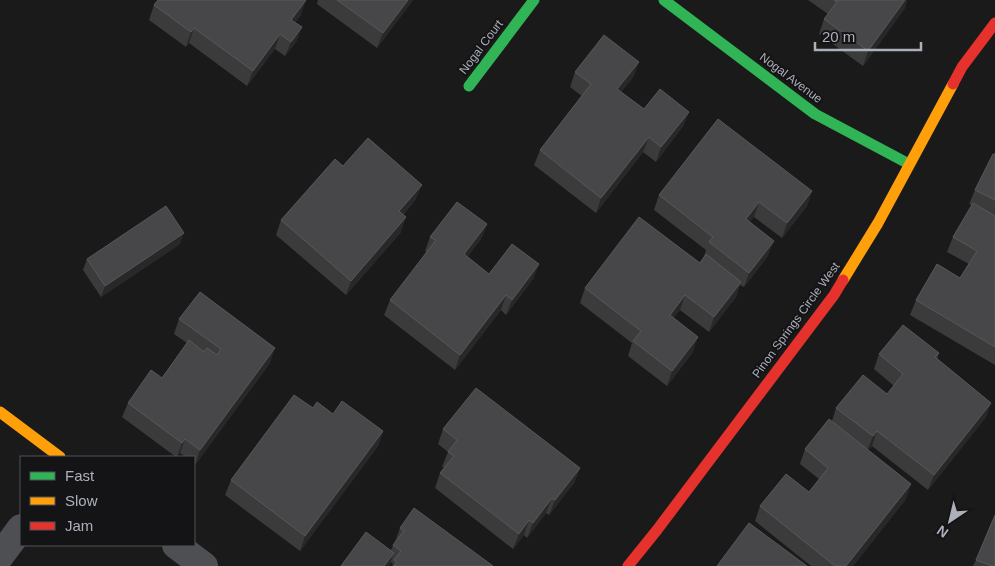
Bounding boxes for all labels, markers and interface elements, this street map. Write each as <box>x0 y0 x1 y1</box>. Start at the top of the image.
street label: Nogal Court <box>456 17 506 77</box>
scale bar <box>815 20 921 52</box>
text: 20 m <box>822 28 855 45</box>
street label: Nogal Avenue <box>757 50 825 106</box>
street label: Pinon Springs Circle West <box>749 259 843 380</box>
legend <box>20 456 195 546</box>
text: Fast <box>65 467 95 484</box>
text: Slow <box>65 492 98 509</box>
north arrow <box>925 496 975 546</box>
text: Jam <box>65 517 93 534</box>
text: N <box>934 522 951 541</box>

